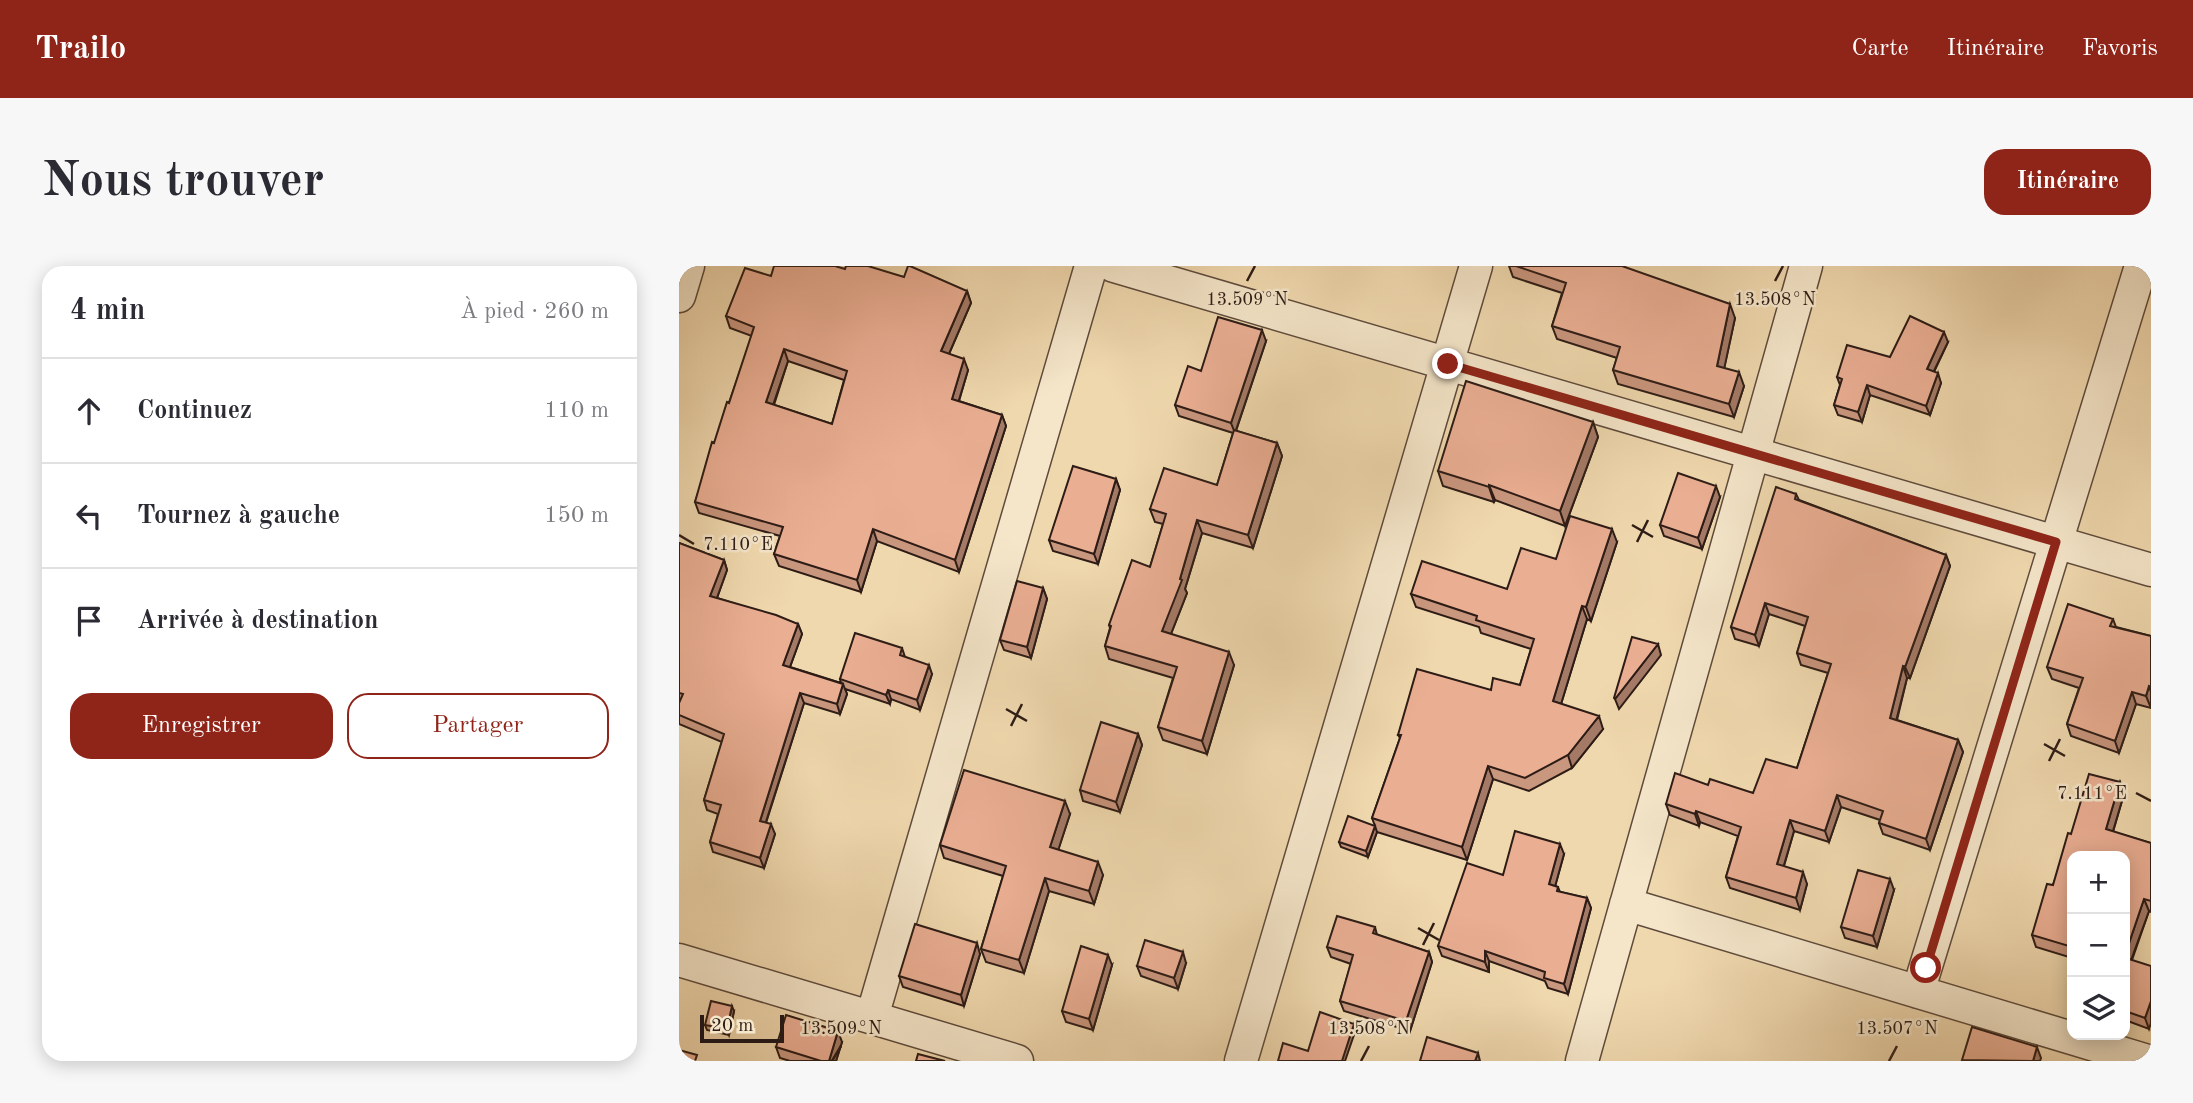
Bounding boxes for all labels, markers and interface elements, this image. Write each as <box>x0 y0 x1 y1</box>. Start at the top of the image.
text: Trailo <box>35 33 126 66</box>
text: Carte <box>1851 37 1909 61</box>
text: Itinéraire <box>1947 37 2044 61</box>
text: Favoris <box>2082 37 2158 61</box>
button: Itinéraire <box>1984 149 2151 215</box>
text: Nous trouver <box>42 158 324 207</box>
text: 13.509°N <box>1206 291 1288 309</box>
text: 13.508°N <box>1734 291 1816 309</box>
text: 4 min <box>70 296 145 326</box>
text: À pied · 260 m <box>460 300 609 323</box>
route end <box>1432 348 1463 379</box>
icon: ahead <box>70 392 108 430</box>
text: Continuez <box>137 398 252 424</box>
text: 110 m <box>544 399 609 422</box>
icon: left <box>70 497 108 535</box>
text: Tournez à gauche <box>137 503 340 529</box>
text: 150 m <box>544 504 609 527</box>
text: 7.110°E <box>703 536 773 554</box>
icon: arrive <box>70 602 108 640</box>
text: Arrivée à destination <box>137 608 379 634</box>
button: Enregistrer <box>70 693 333 759</box>
button: Partager <box>347 693 609 759</box>
text: 7.111°E <box>2057 785 2127 803</box>
map controls <box>2067 851 2130 1040</box>
button: + <box>2067 851 2130 914</box>
button: − <box>2067 914 2130 977</box>
route start <box>1910 952 1941 983</box>
button: layers <box>2067 977 2130 1040</box>
scale bar <box>700 1012 784 1044</box>
text: 20 m <box>711 1017 753 1036</box>
text: 13.509°N <box>800 1020 882 1038</box>
text: 13.508°N <box>1328 1020 1410 1038</box>
text: 13.507°N <box>1856 1020 1938 1038</box>

